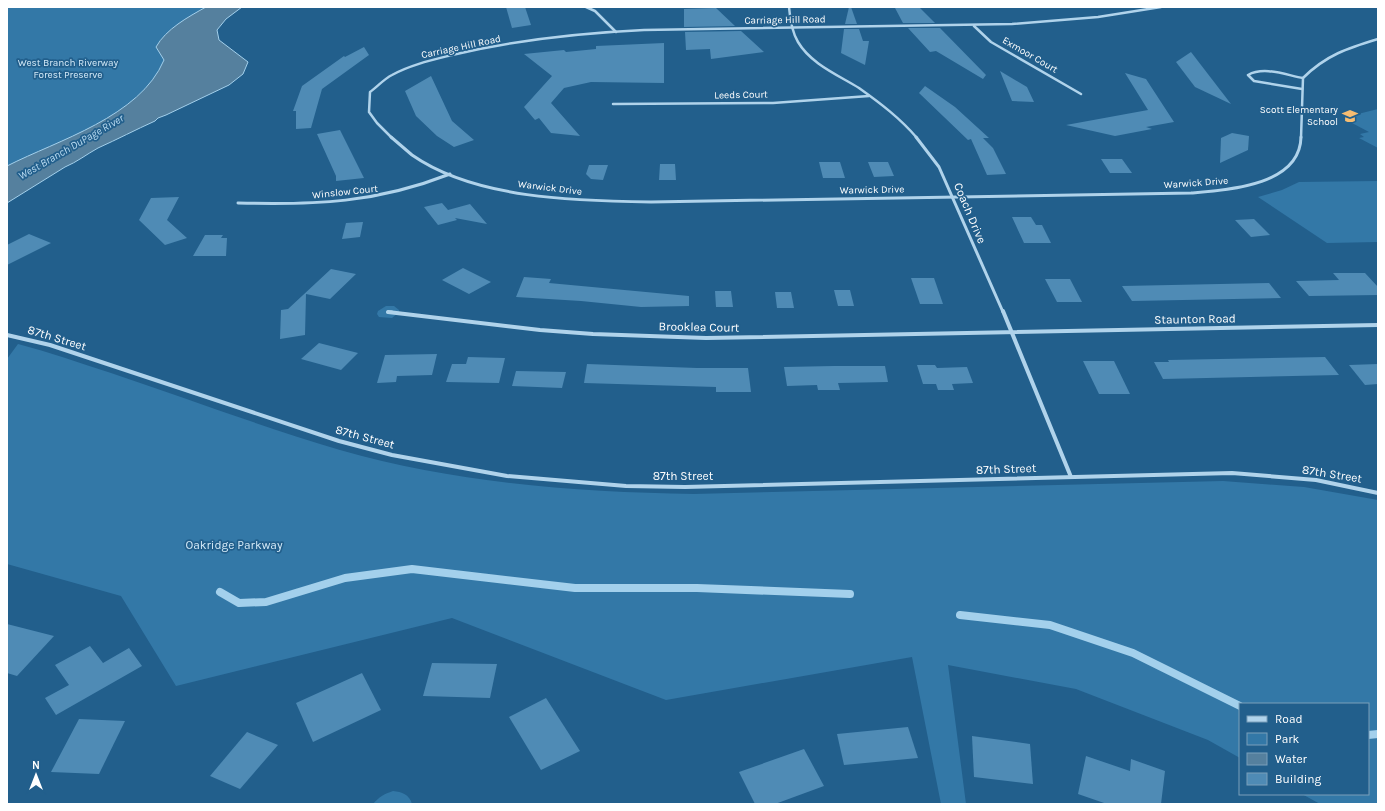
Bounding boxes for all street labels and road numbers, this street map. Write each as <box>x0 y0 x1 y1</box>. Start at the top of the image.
street label: Carriage Hill Road <box>744 13 826 27</box>
street label: Carriage Hill Road <box>420 33 502 61</box>
street label: Exmoor Court <box>1000 34 1060 76</box>
street label: Leeds Court <box>714 89 768 101</box>
street label: Warwick Drive <box>1163 175 1229 191</box>
street label: Warwick Drive <box>517 178 583 198</box>
street label: Coach Drive <box>951 180 989 246</box>
street label: Winslow Court <box>311 183 379 201</box>
street label: Warwick Drive <box>840 183 904 197</box>
street label: Staunton Road <box>1154 311 1236 327</box>
street label: Brooklea Court <box>659 319 740 335</box>
street label: 87th Street <box>26 322 88 354</box>
street label: 87th Street <box>334 422 397 452</box>
street label: 87th Street <box>975 461 1037 477</box>
street label: 87th Street <box>1301 462 1363 486</box>
street label: 87th Street <box>653 469 714 483</box>

